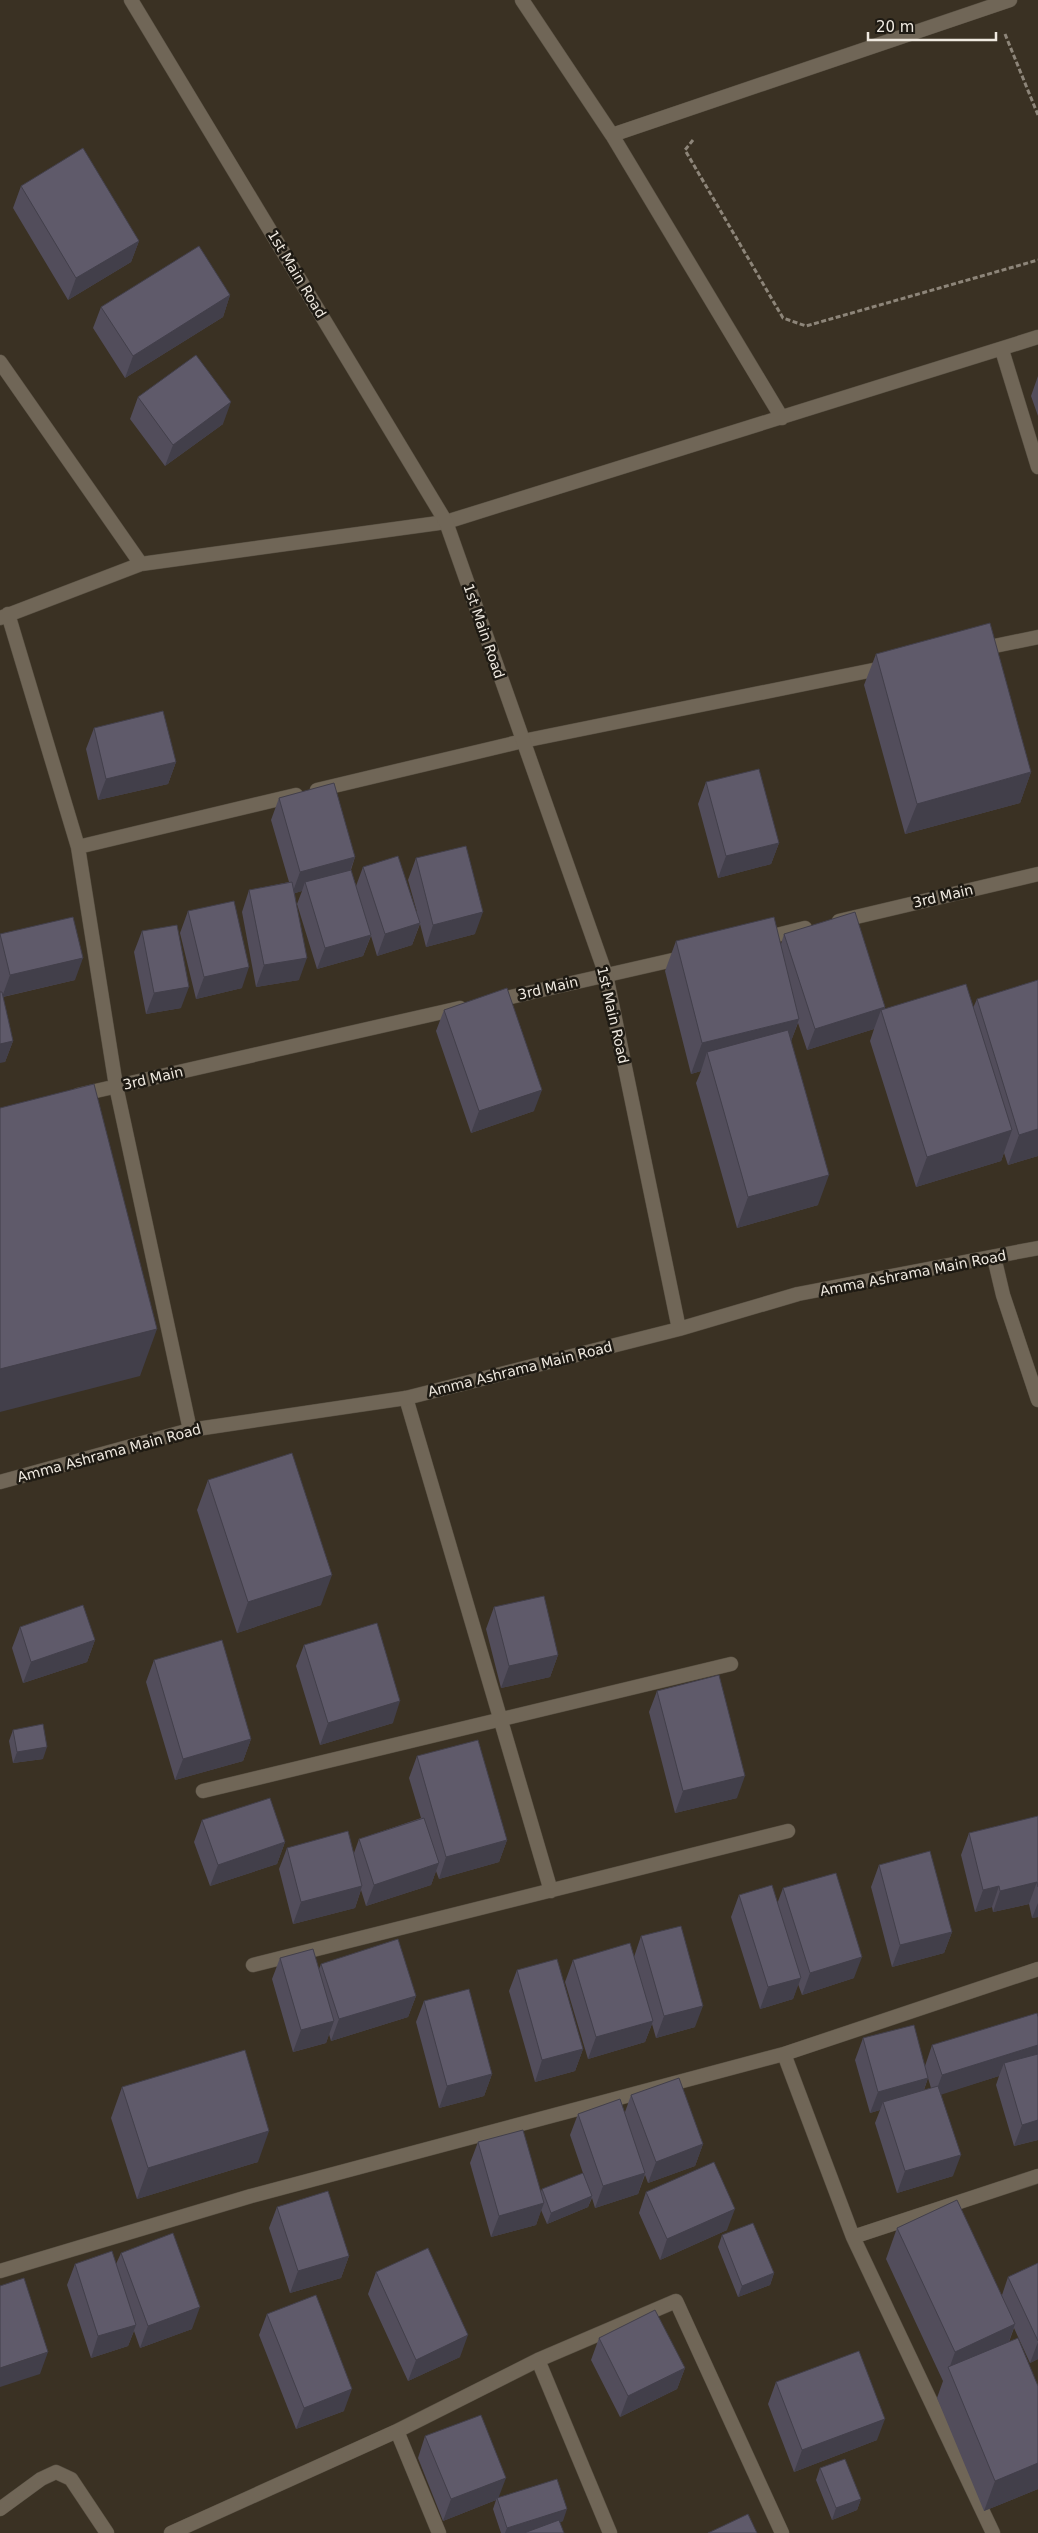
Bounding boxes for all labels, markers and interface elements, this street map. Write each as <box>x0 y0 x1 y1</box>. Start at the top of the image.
scale bar <box>868 10 996 42</box>
text: 20 m <box>876 18 914 36</box>
street label: 1st Main Road <box>265 227 329 321</box>
street label: 1st Main Road <box>460 582 508 680</box>
street label: 3rd Main <box>911 881 975 911</box>
street label: 1st Main Road <box>594 965 632 1065</box>
street label: 3rd Main <box>516 973 580 1003</box>
street label: 3rd Main <box>121 1063 185 1093</box>
street label: Amma Ashrama Main Road <box>818 1247 1008 1299</box>
street label: Amma Ashrama Main Road <box>426 1338 614 1400</box>
street label: Amma Ashrama Main Road <box>15 1421 203 1485</box>

